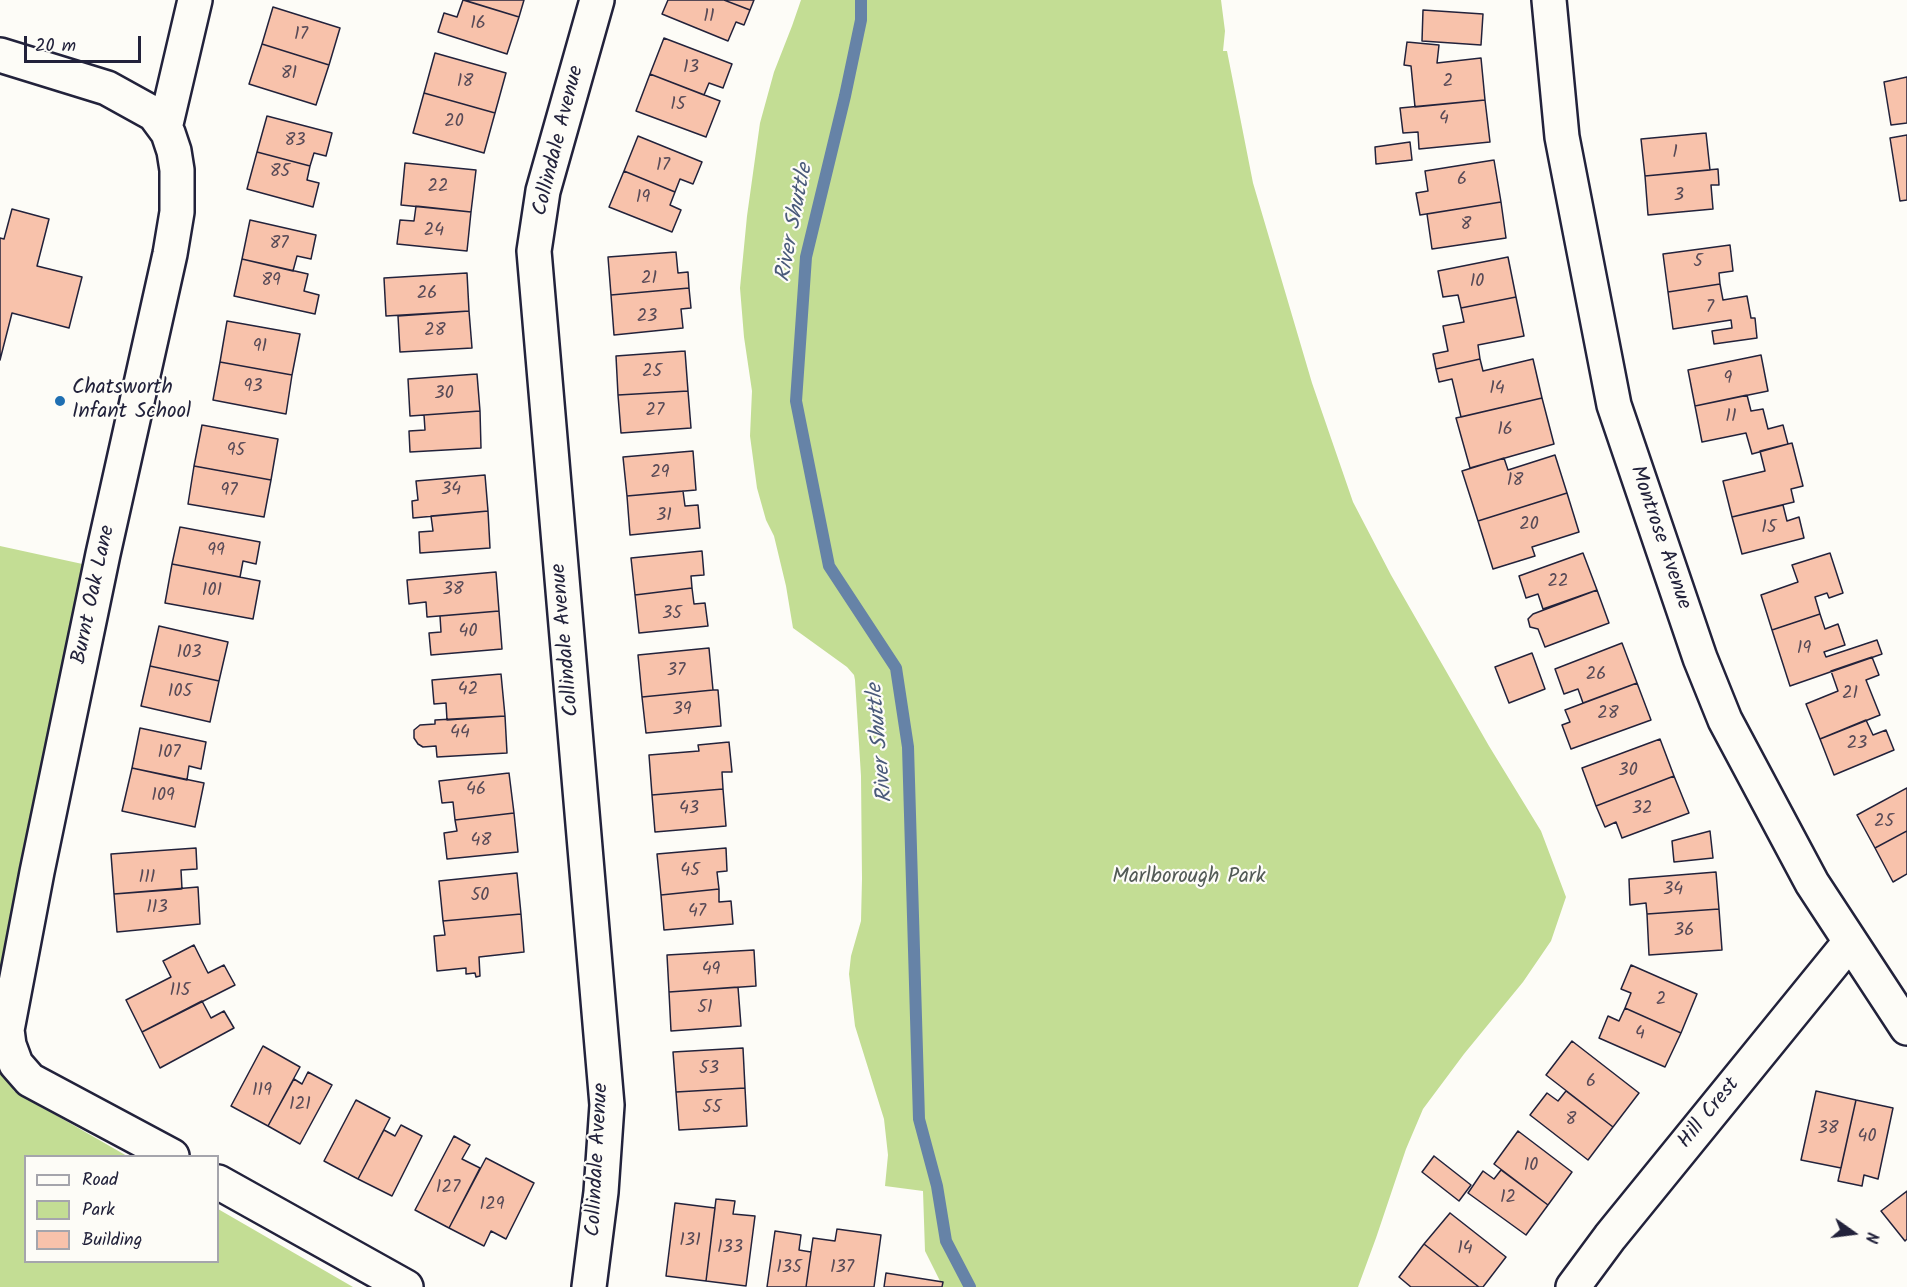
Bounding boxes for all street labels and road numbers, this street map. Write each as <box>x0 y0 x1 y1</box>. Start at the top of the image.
street label: Collindale Avenue <box>529 63 591 219</box>
street label: Montrose Avenue <box>1623 463 1695 613</box>
street label: Burnt Oak Lane <box>68 523 122 667</box>
street label: Collindale Avenue <box>548 562 586 718</box>
street label: Hill Crest <box>1674 1073 1746 1155</box>
street label: Collindale Avenue <box>582 1083 616 1237</box>

